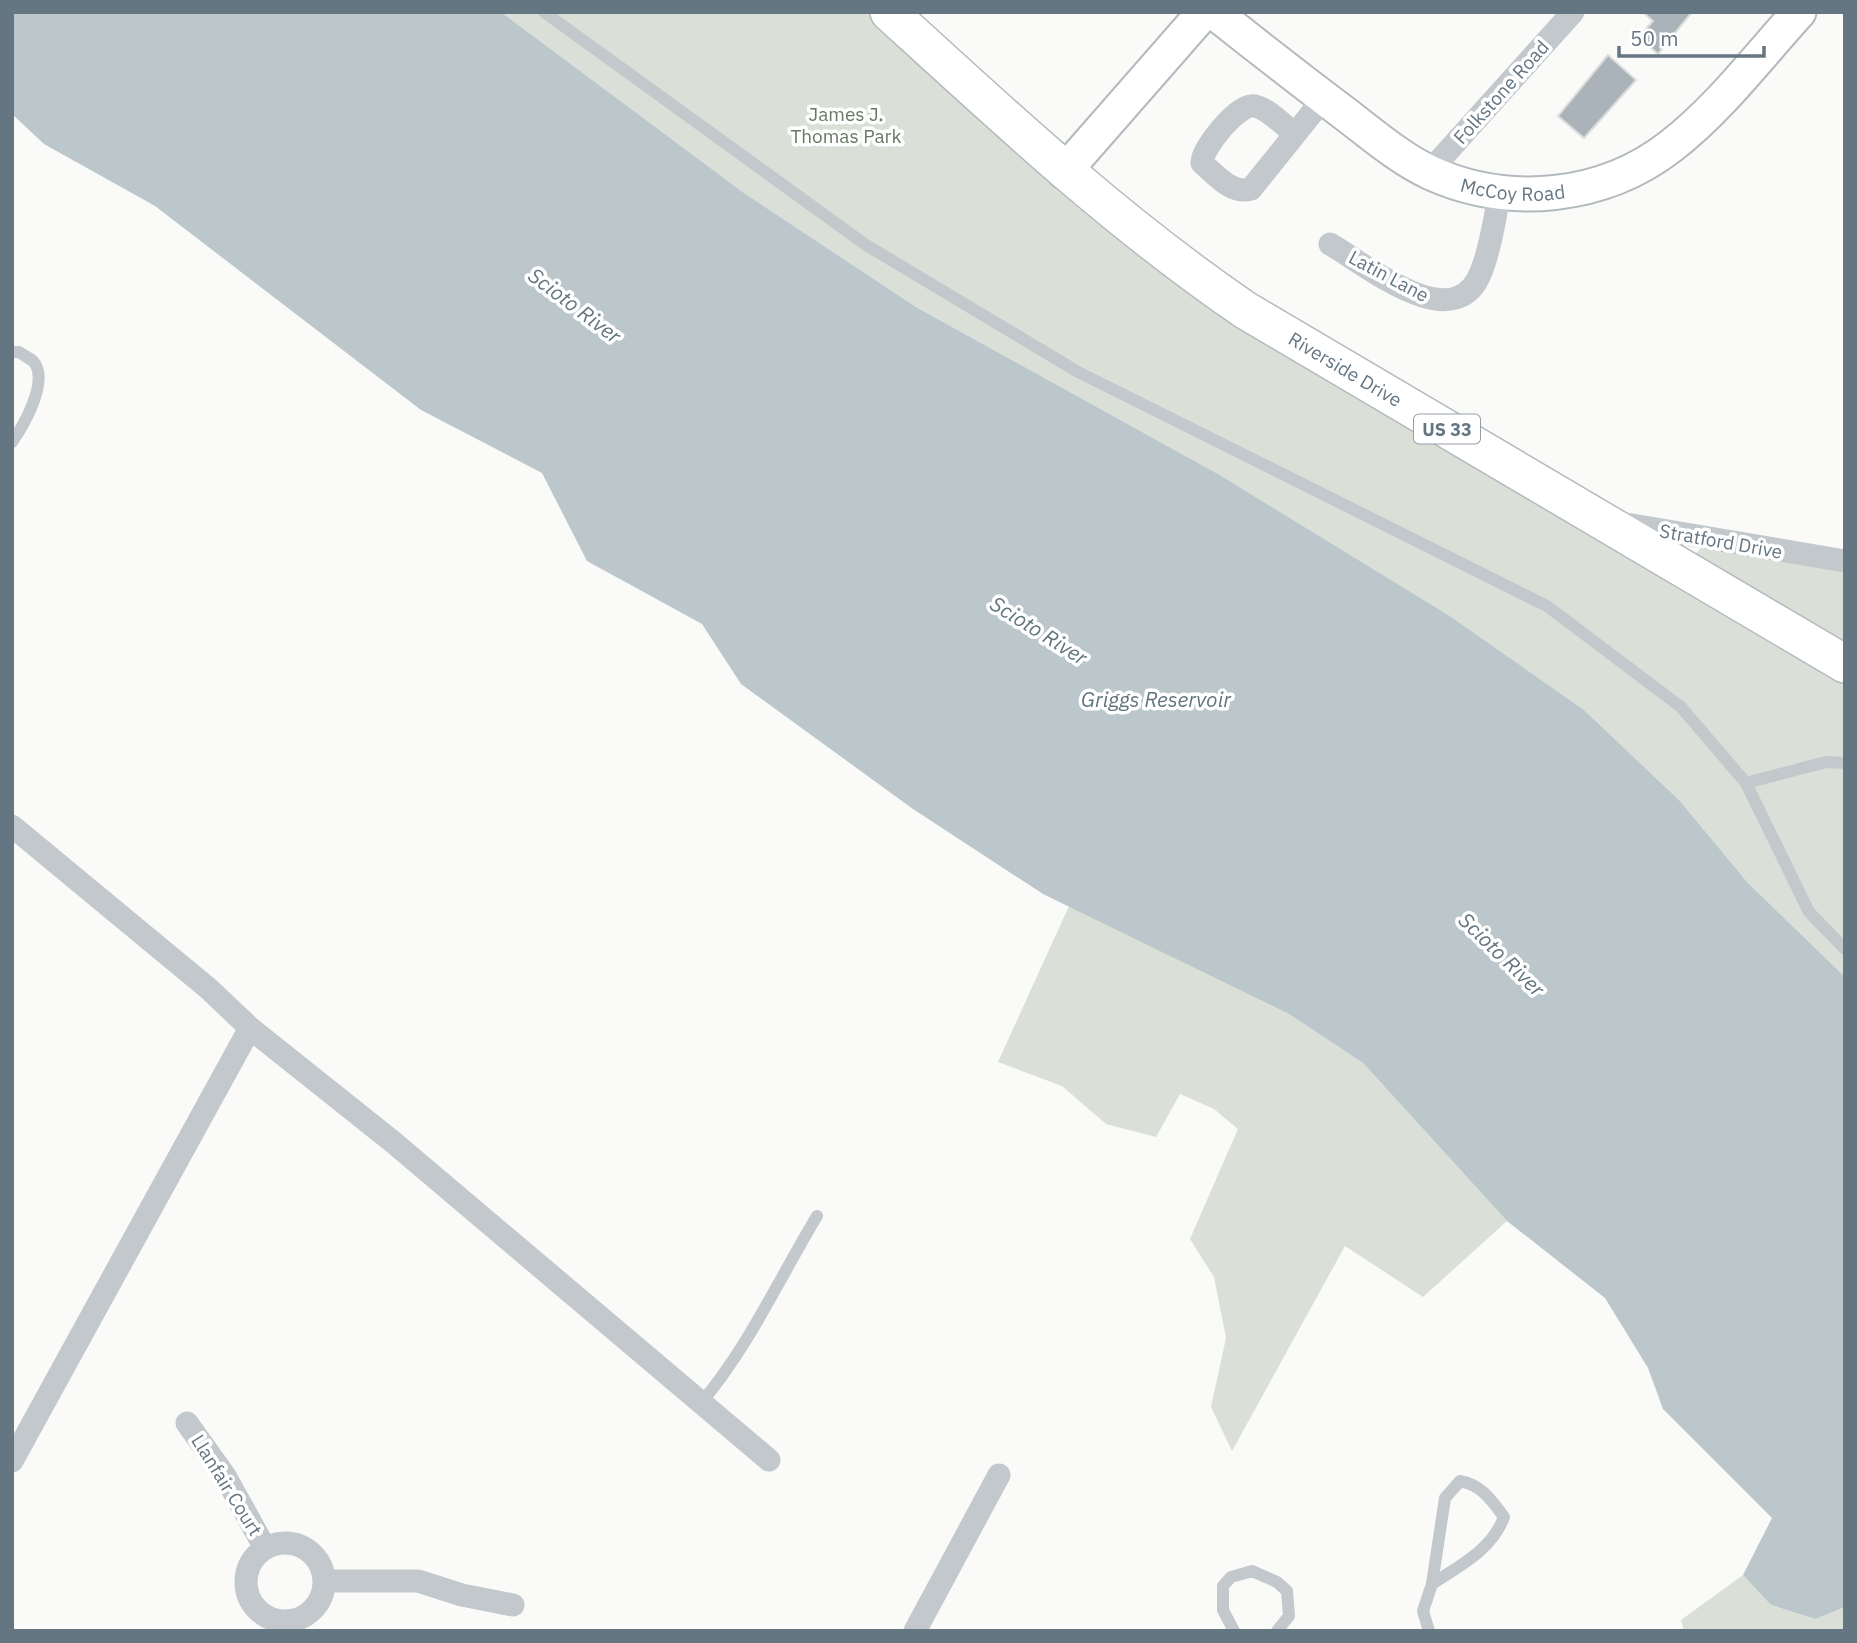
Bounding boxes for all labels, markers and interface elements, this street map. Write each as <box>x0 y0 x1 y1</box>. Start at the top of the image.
scale bar <box>1619 14 1764 58</box>
text: 50 m <box>1630 24 1679 52</box>
street label: Folkstone Road <box>1448 35 1554 149</box>
park label: James J. Thomas Park <box>790 102 902 148</box>
street label: McCoy Road <box>1458 173 1566 206</box>
street label: Latin Lane <box>1345 245 1433 307</box>
water label: Scioto River <box>523 261 628 350</box>
street label: Riverside Drive <box>1284 326 1406 412</box>
road number: US 33 <box>1414 414 1480 444</box>
street label: Stratford Drive <box>1658 518 1784 564</box>
water label: Scioto River <box>985 589 1094 672</box>
water label: Griggs Reservoir <box>1081 685 1232 713</box>
water label: Scioto River <box>1453 906 1552 1003</box>
street label: Llanfair Court <box>186 1430 268 1540</box>

